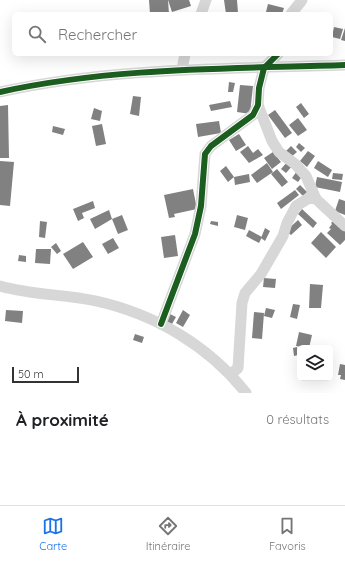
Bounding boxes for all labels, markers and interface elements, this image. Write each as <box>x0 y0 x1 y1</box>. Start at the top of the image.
search box <box>12 12 333 56</box>
icon: search <box>26 23 48 45</box>
text: Rechercher <box>58 25 137 44</box>
map controls <box>297 345 333 381</box>
button: layers <box>297 345 333 381</box>
scale bar <box>12 365 79 384</box>
text: 50 m <box>18 367 44 381</box>
text: À proximité <box>16 409 109 430</box>
text: 0 résultats <box>266 411 329 427</box>
tab: Carte <box>39 515 67 553</box>
tab: Itinéraire <box>146 515 191 553</box>
tab: Favoris <box>269 515 306 553</box>

